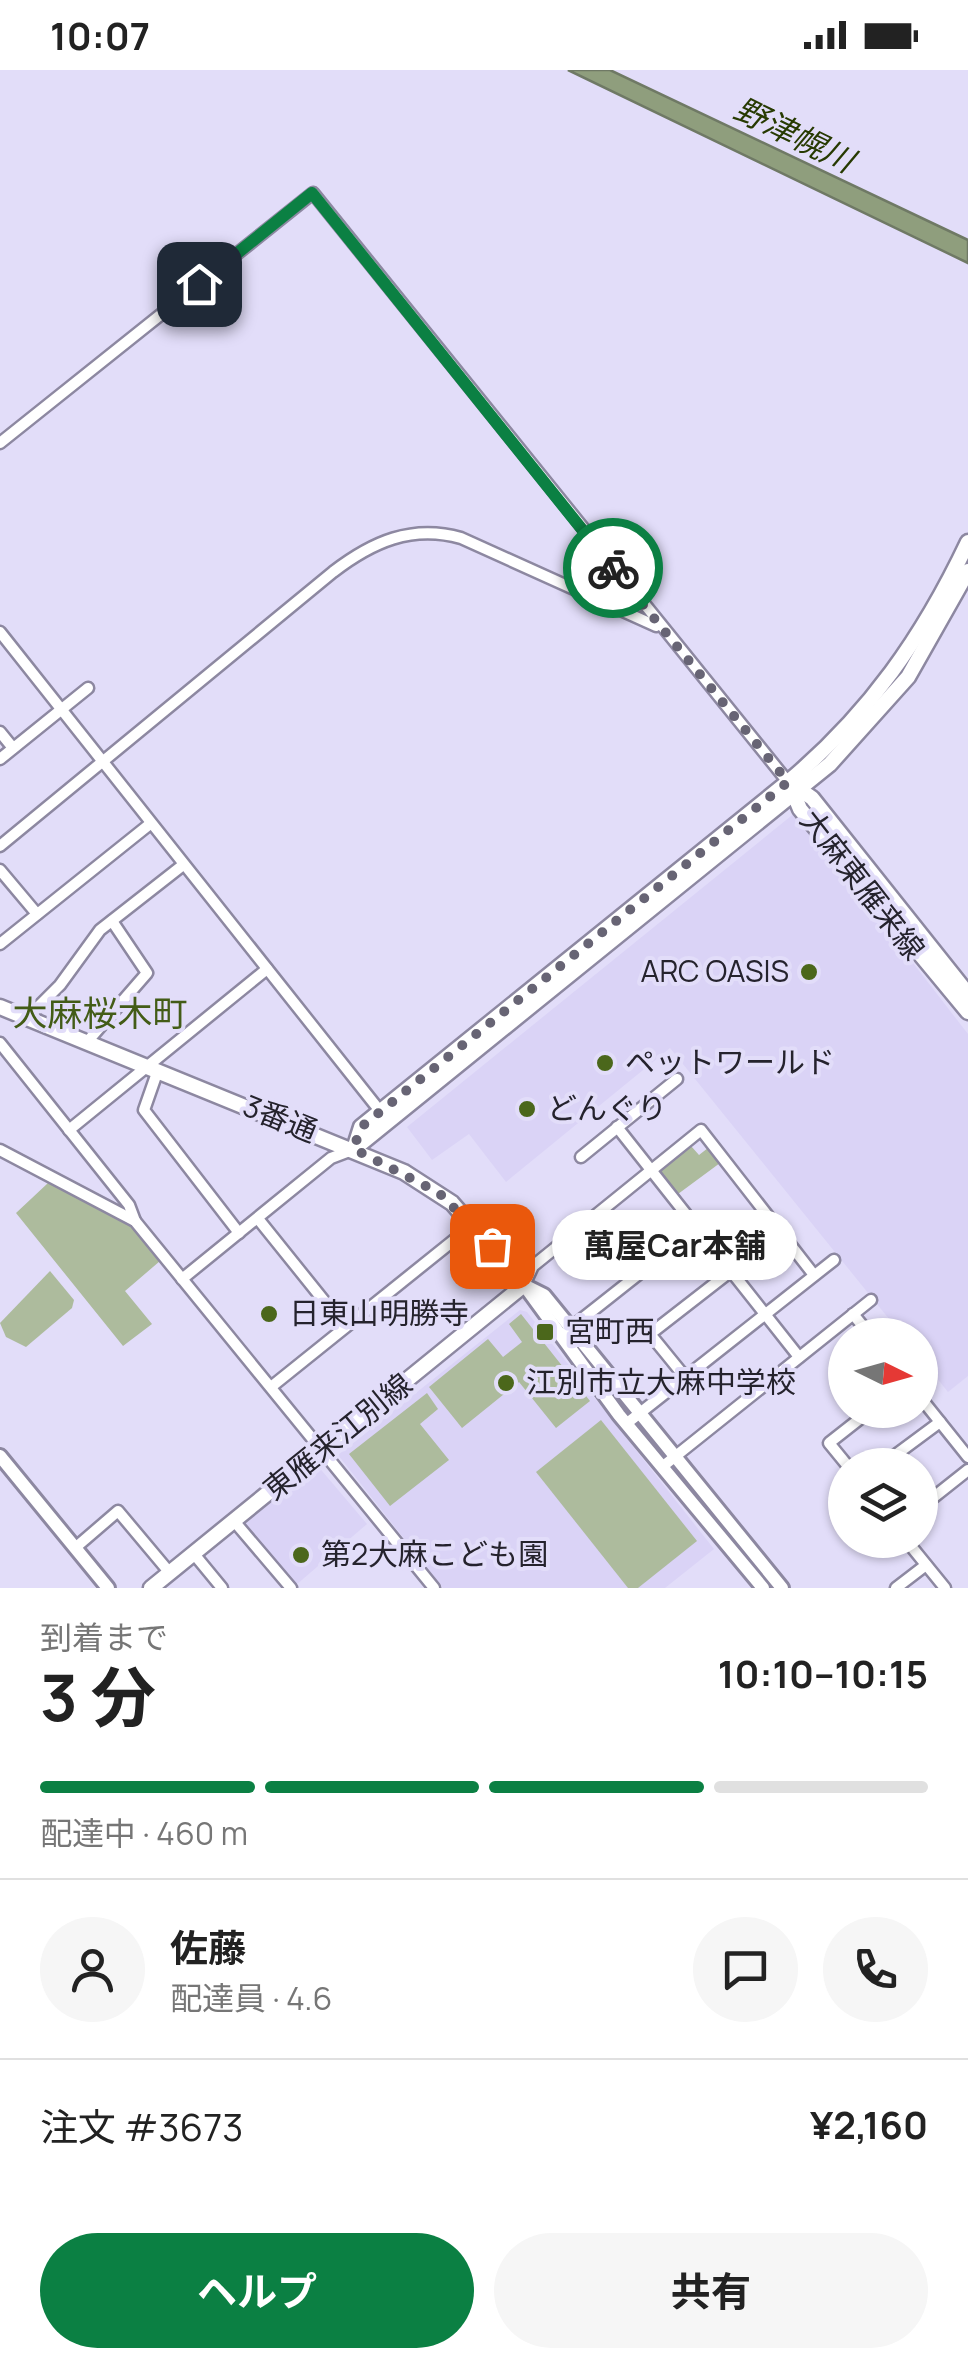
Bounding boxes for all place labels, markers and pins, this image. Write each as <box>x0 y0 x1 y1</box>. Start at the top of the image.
pin <box>157 242 242 327</box>
place label: ARC OASIS <box>640 950 789 991</box>
marker: ARC OASIS <box>798 961 820 983</box>
place label: ペットワールド <box>625 1041 835 1082</box>
marker: ペットワールド <box>594 1052 616 1074</box>
place label: どんぐり <box>547 1087 667 1128</box>
marker: どんぐり <box>516 1098 538 1120</box>
pin <box>450 1204 535 1289</box>
callout: 萬屋Car本舗 <box>552 1211 797 1281</box>
place label: 日東山明勝寺 <box>289 1292 469 1333</box>
marker: 日東山明勝寺 <box>258 1303 280 1325</box>
place label: 宮町西 <box>565 1310 655 1351</box>
marker: 宮町西 <box>534 1321 556 1343</box>
place label: 江別市立大麻中学校 <box>526 1361 796 1402</box>
marker: 江別市立大麻中学校 <box>495 1372 517 1394</box>
place label: 第2大麻こども園 <box>321 1533 548 1574</box>
marker: 第2大麻こども園 <box>290 1544 312 1566</box>

